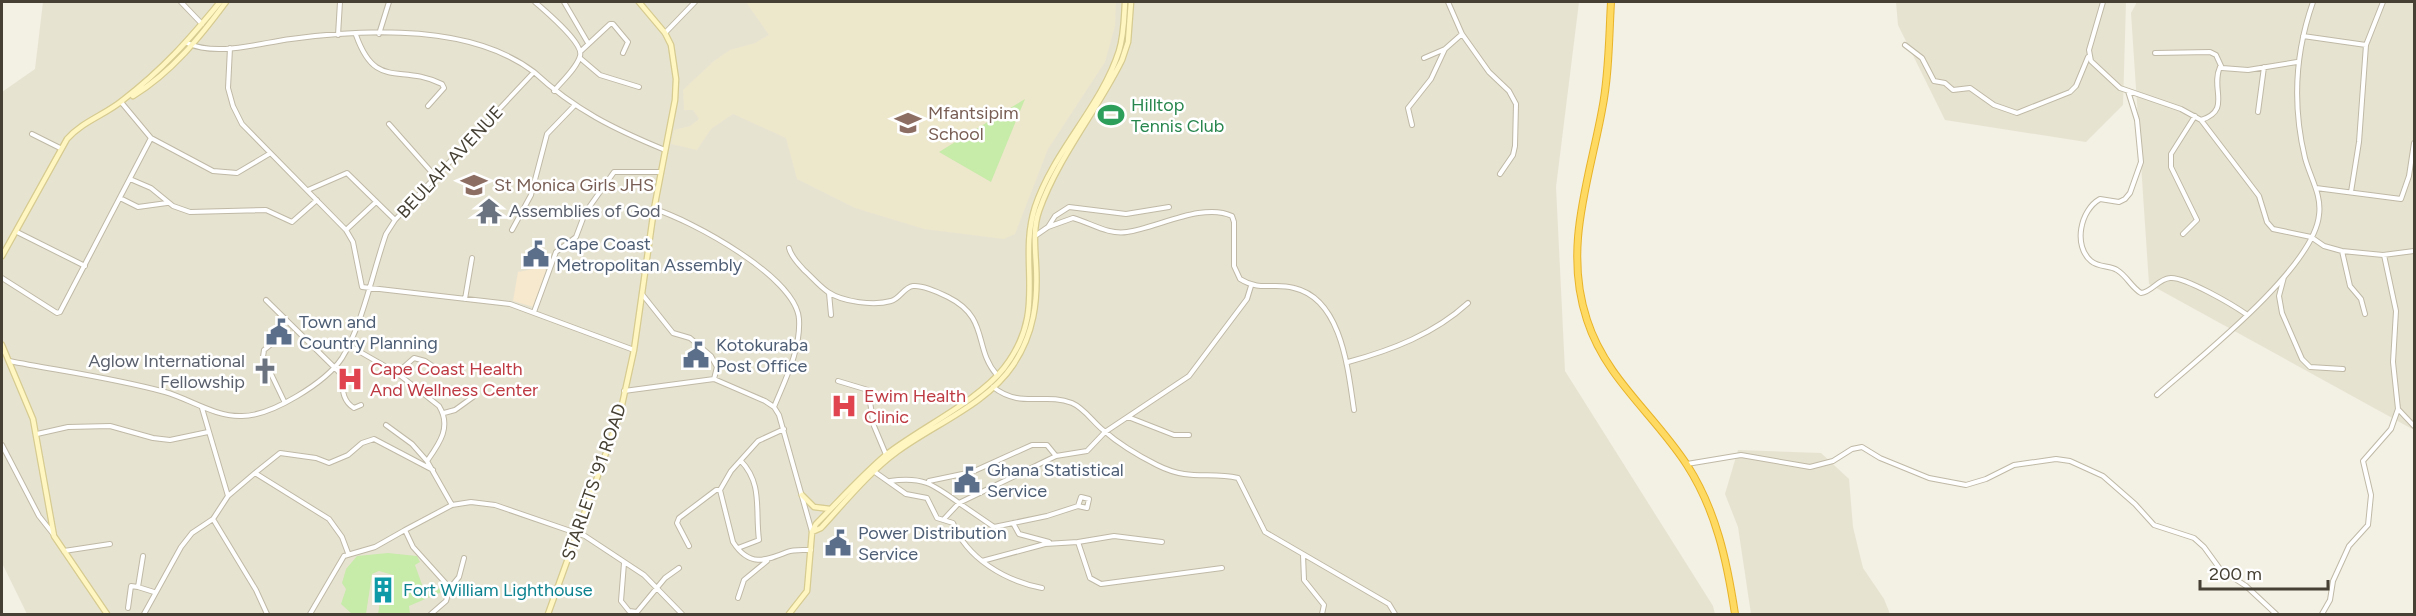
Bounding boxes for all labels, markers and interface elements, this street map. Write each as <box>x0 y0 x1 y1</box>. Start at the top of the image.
place label: Hilltop Tennis Club <box>1131 94 1224 137</box>
sports icon: Hilltop Tennis Club <box>1096 100 1126 130</box>
street label: BEULAH AVENUE <box>392 101 508 223</box>
place label: Mfantsipim School <box>928 102 1019 145</box>
school or university icon: Mfantsipim School <box>893 108 923 138</box>
school or university icon: St Monica Girls JHS <box>459 170 489 200</box>
place label: St Monica Girls JHS <box>494 174 654 196</box>
temple icon: Assemblies of God <box>474 196 504 226</box>
place label: Assemblies of God <box>509 200 661 222</box>
place label: Cape Coast Metropolitan Assembly <box>556 233 743 276</box>
public building icon: Cape Coast Metropolitan Assembly <box>521 239 551 269</box>
place label: Town and Country Planning <box>299 311 438 354</box>
public building icon: Town and Country Planning <box>264 317 294 347</box>
place label: Kotokuraba Post Office <box>716 334 808 377</box>
public building icon: Kotokuraba Post Office <box>681 340 711 370</box>
place label: Aglow International Fellowship <box>88 350 245 393</box>
church icon: Aglow International Fellowship <box>250 356 280 386</box>
place label: Cape Coast Health And Wellness Center <box>370 358 538 401</box>
hospital icon: Cape Coast Health And Wellness Center <box>335 364 365 394</box>
place label: Ewim Health Clinic <box>864 385 966 428</box>
hospital icon: Ewim Health Clinic <box>829 391 859 421</box>
street label: STARLETS '91 ROAD <box>557 401 631 563</box>
place label: Ghana Statistical Service <box>987 459 1124 502</box>
public building icon: Ghana Statistical Service <box>952 465 982 495</box>
place label: Power Distribution Service <box>858 522 1007 565</box>
public building icon: Power Distribution Service <box>823 528 853 558</box>
scale bar <box>2200 553 2328 591</box>
text: 200 m <box>2209 563 2262 585</box>
building icon: Fort William Lighthouse <box>368 575 398 605</box>
place label: Fort William Lighthouse <box>403 579 593 601</box>

